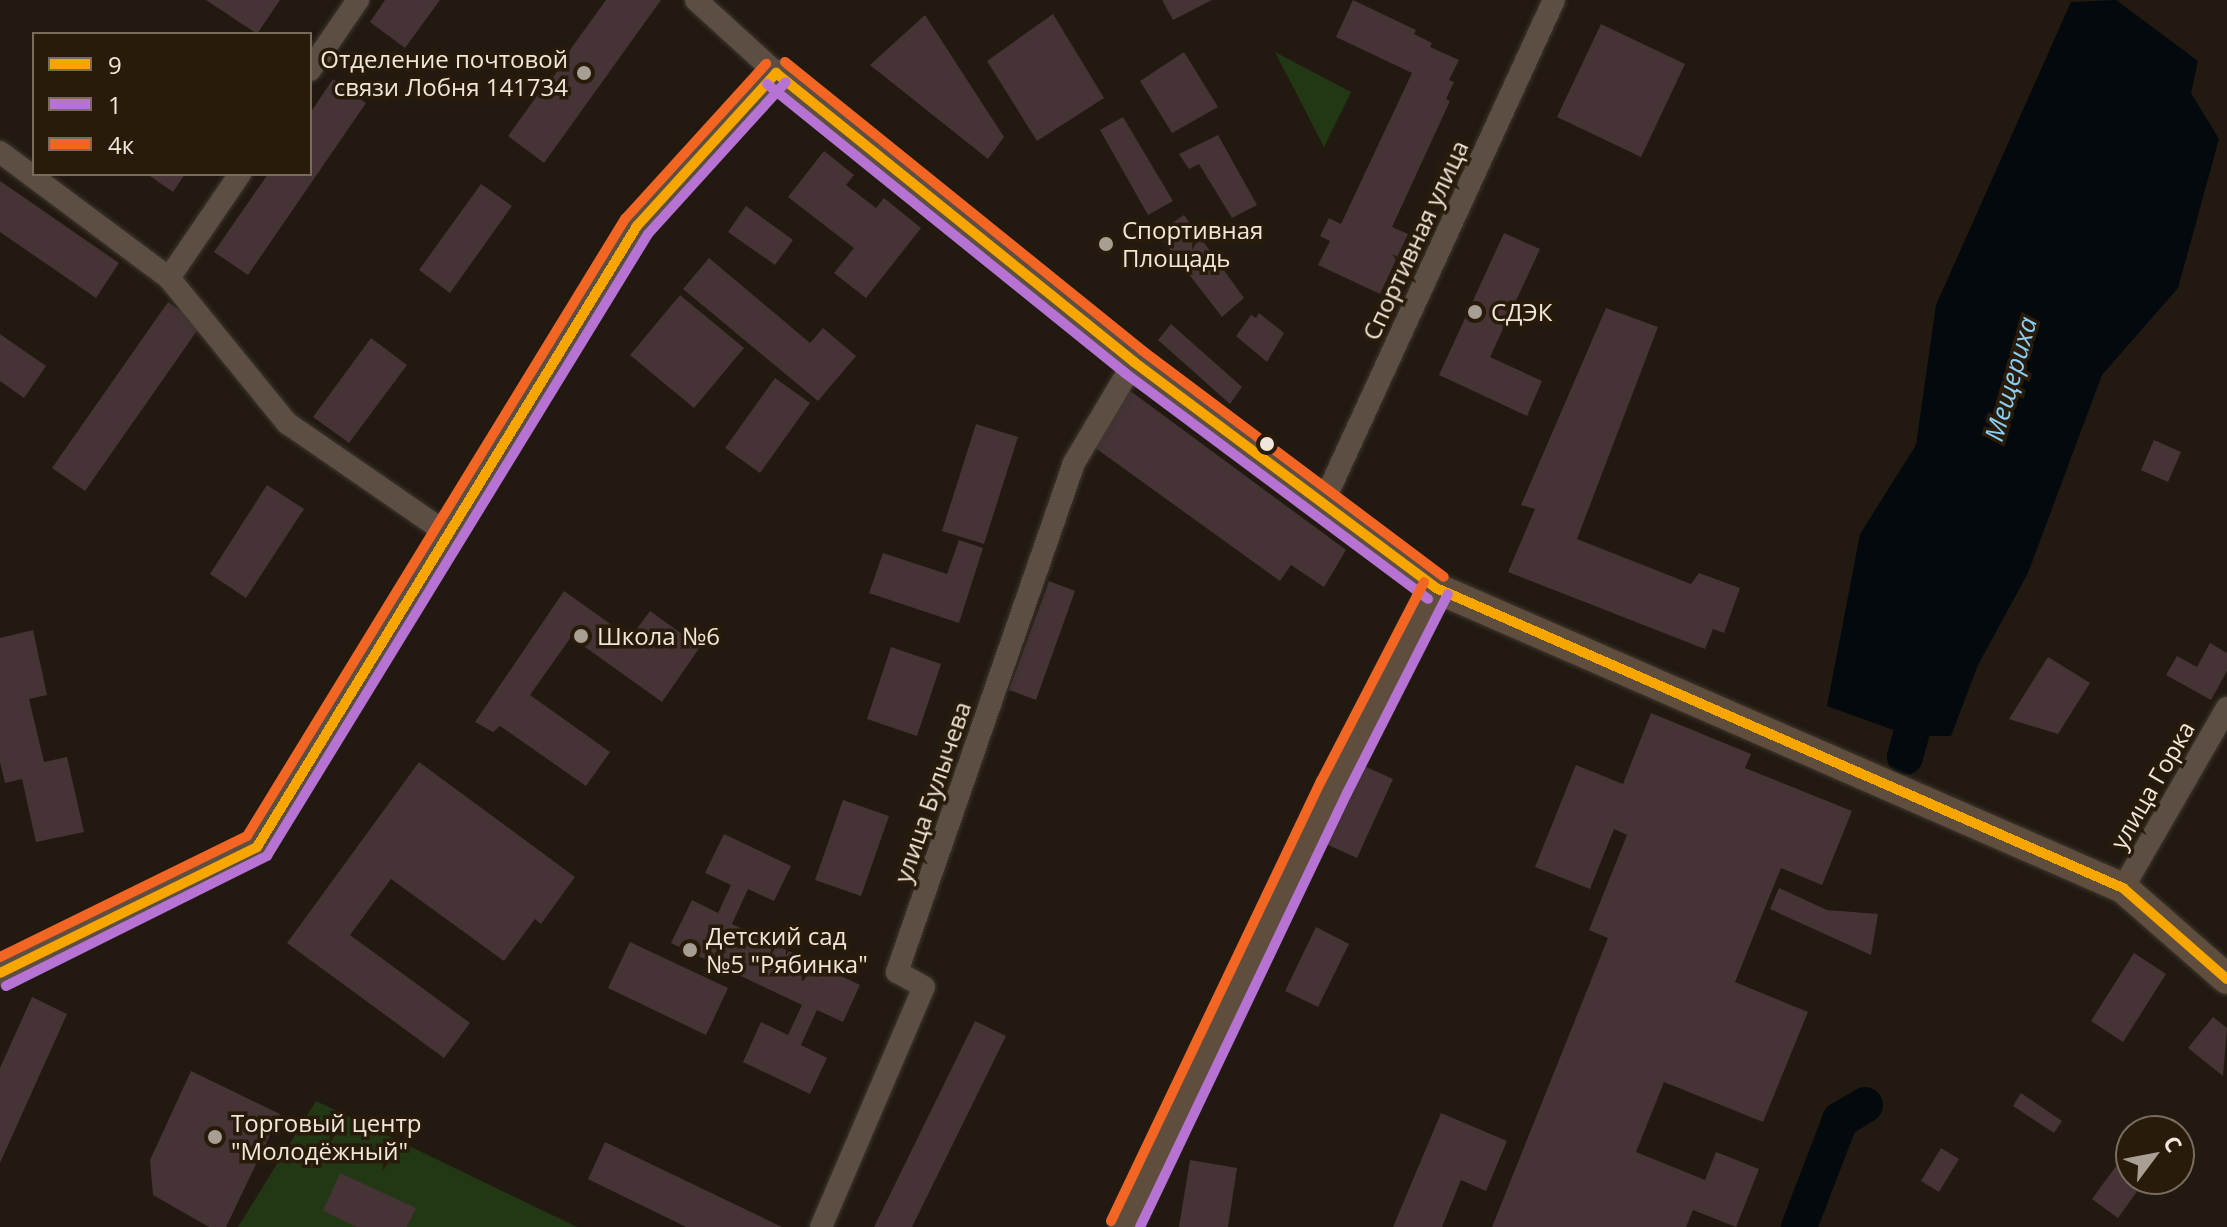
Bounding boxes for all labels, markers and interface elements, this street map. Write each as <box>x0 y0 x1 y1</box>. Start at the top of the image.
legend <box>32 32 312 176</box>
place label: Отделение почтовой связи Лобня 141734 <box>320 45 568 101</box>
text: 9 <box>108 48 122 81</box>
marker: Отделение почтовой связи Лобня 141734 <box>575 64 593 82</box>
text: 1 <box>108 88 122 121</box>
text: 4к <box>108 128 134 161</box>
street label: Спортивная улица <box>1356 136 1474 344</box>
place label: Спортивная Площадь <box>1122 216 1263 272</box>
marker: Спортивная Площадь <box>1097 235 1115 253</box>
place label: СДЭК <box>1491 298 1552 326</box>
marker: СДЭК <box>1466 303 1484 321</box>
water label: Мещериха <box>1978 313 2044 445</box>
unlabelled marker <box>1259 436 1275 452</box>
place label: Школа №6 <box>597 622 720 650</box>
marker: Школа №6 <box>572 627 590 645</box>
street label: улица Булычева <box>888 698 976 886</box>
street label: улица Горка <box>2104 716 2200 854</box>
place label: Детский сад №5 "Рябинка" <box>706 922 868 978</box>
marker: Детский сад №5 "Рябинка" <box>681 941 699 959</box>
place label: Торговый центр "Молодёжный" <box>231 1109 422 1165</box>
north arrow <box>2115 1115 2195 1195</box>
marker: Торговый центр "Молодёжный" <box>206 1128 224 1146</box>
text: С <box>2157 1129 2190 1157</box>

